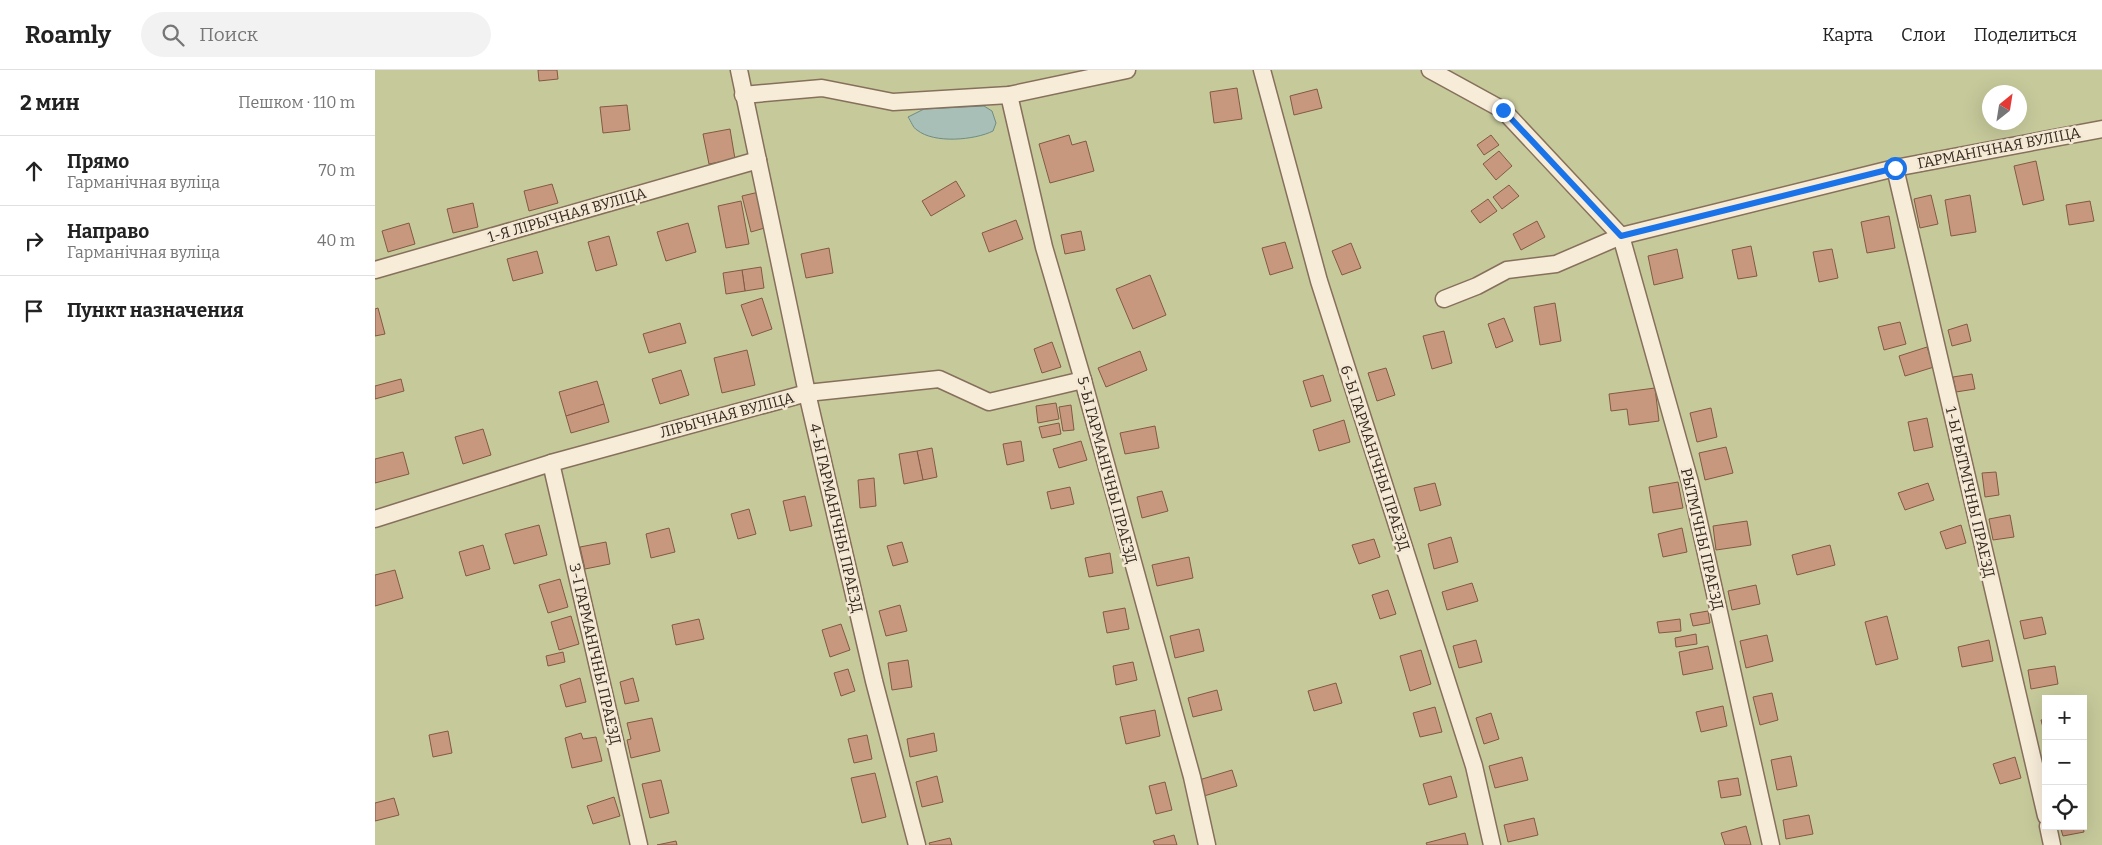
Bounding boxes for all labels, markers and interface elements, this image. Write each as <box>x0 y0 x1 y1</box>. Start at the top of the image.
search box <box>141 12 491 57</box>
text: Roamly <box>25 21 111 49</box>
icon: search <box>159 21 187 49</box>
text: Поиск <box>199 23 258 46</box>
text: Карта <box>1822 24 1873 46</box>
text: Слои <box>1901 24 1946 46</box>
text: Поделиться <box>1974 24 2077 46</box>
north arrow <box>1982 85 2027 130</box>
text: 2 мин <box>20 90 80 116</box>
text: Пешком · 110 m <box>238 93 355 112</box>
route end <box>1492 99 1515 122</box>
street label: ГАРМАНІЧНАЯ ВУЛІЦА <box>1916 123 2082 173</box>
text: Прямо <box>67 150 129 173</box>
icon: ahead <box>20 157 48 185</box>
route start <box>1884 157 1907 180</box>
text: 70 m <box>319 161 355 180</box>
text: Гарманічная вуліца <box>67 173 220 192</box>
street label: 1-Я ЛІРЫЧНАЯ ВУЛІЦА <box>486 184 649 246</box>
text: Направо <box>67 220 149 243</box>
icon: right <box>20 227 48 255</box>
text: 40 m <box>317 231 355 250</box>
text: Гарманічная вуліца <box>67 243 220 262</box>
icon: arrive <box>20 297 48 325</box>
text: Пункт назначения <box>67 299 244 322</box>
street label: 6-Ы ГАРМАНІЧНЫ ПРАЕЗД <box>1336 363 1414 553</box>
street label: 5-Ы ГАРМАНІЧНЫ ПРАЕЗД <box>1073 374 1141 566</box>
street label: ЛІРЫЧНАЯ ВУЛІЦА <box>658 388 797 442</box>
street label: 1-Ы РЫТМІЧНЫ ПРАЕЗД <box>1942 405 1998 579</box>
street label: 4-Ы ГАРМАНІЧНЫ ПРАЕЗД <box>805 422 867 614</box>
street label: РЫТМІЧНЫ ПРАЕЗД <box>1677 466 1727 612</box>
street label: 3-І ГАРМАНІЧНЫ ПРАЕЗД <box>565 562 625 746</box>
map controls <box>2042 695 2087 830</box>
button: + <box>2042 695 2087 740</box>
button: − <box>2042 740 2087 785</box>
button: locate <box>2042 785 2087 830</box>

